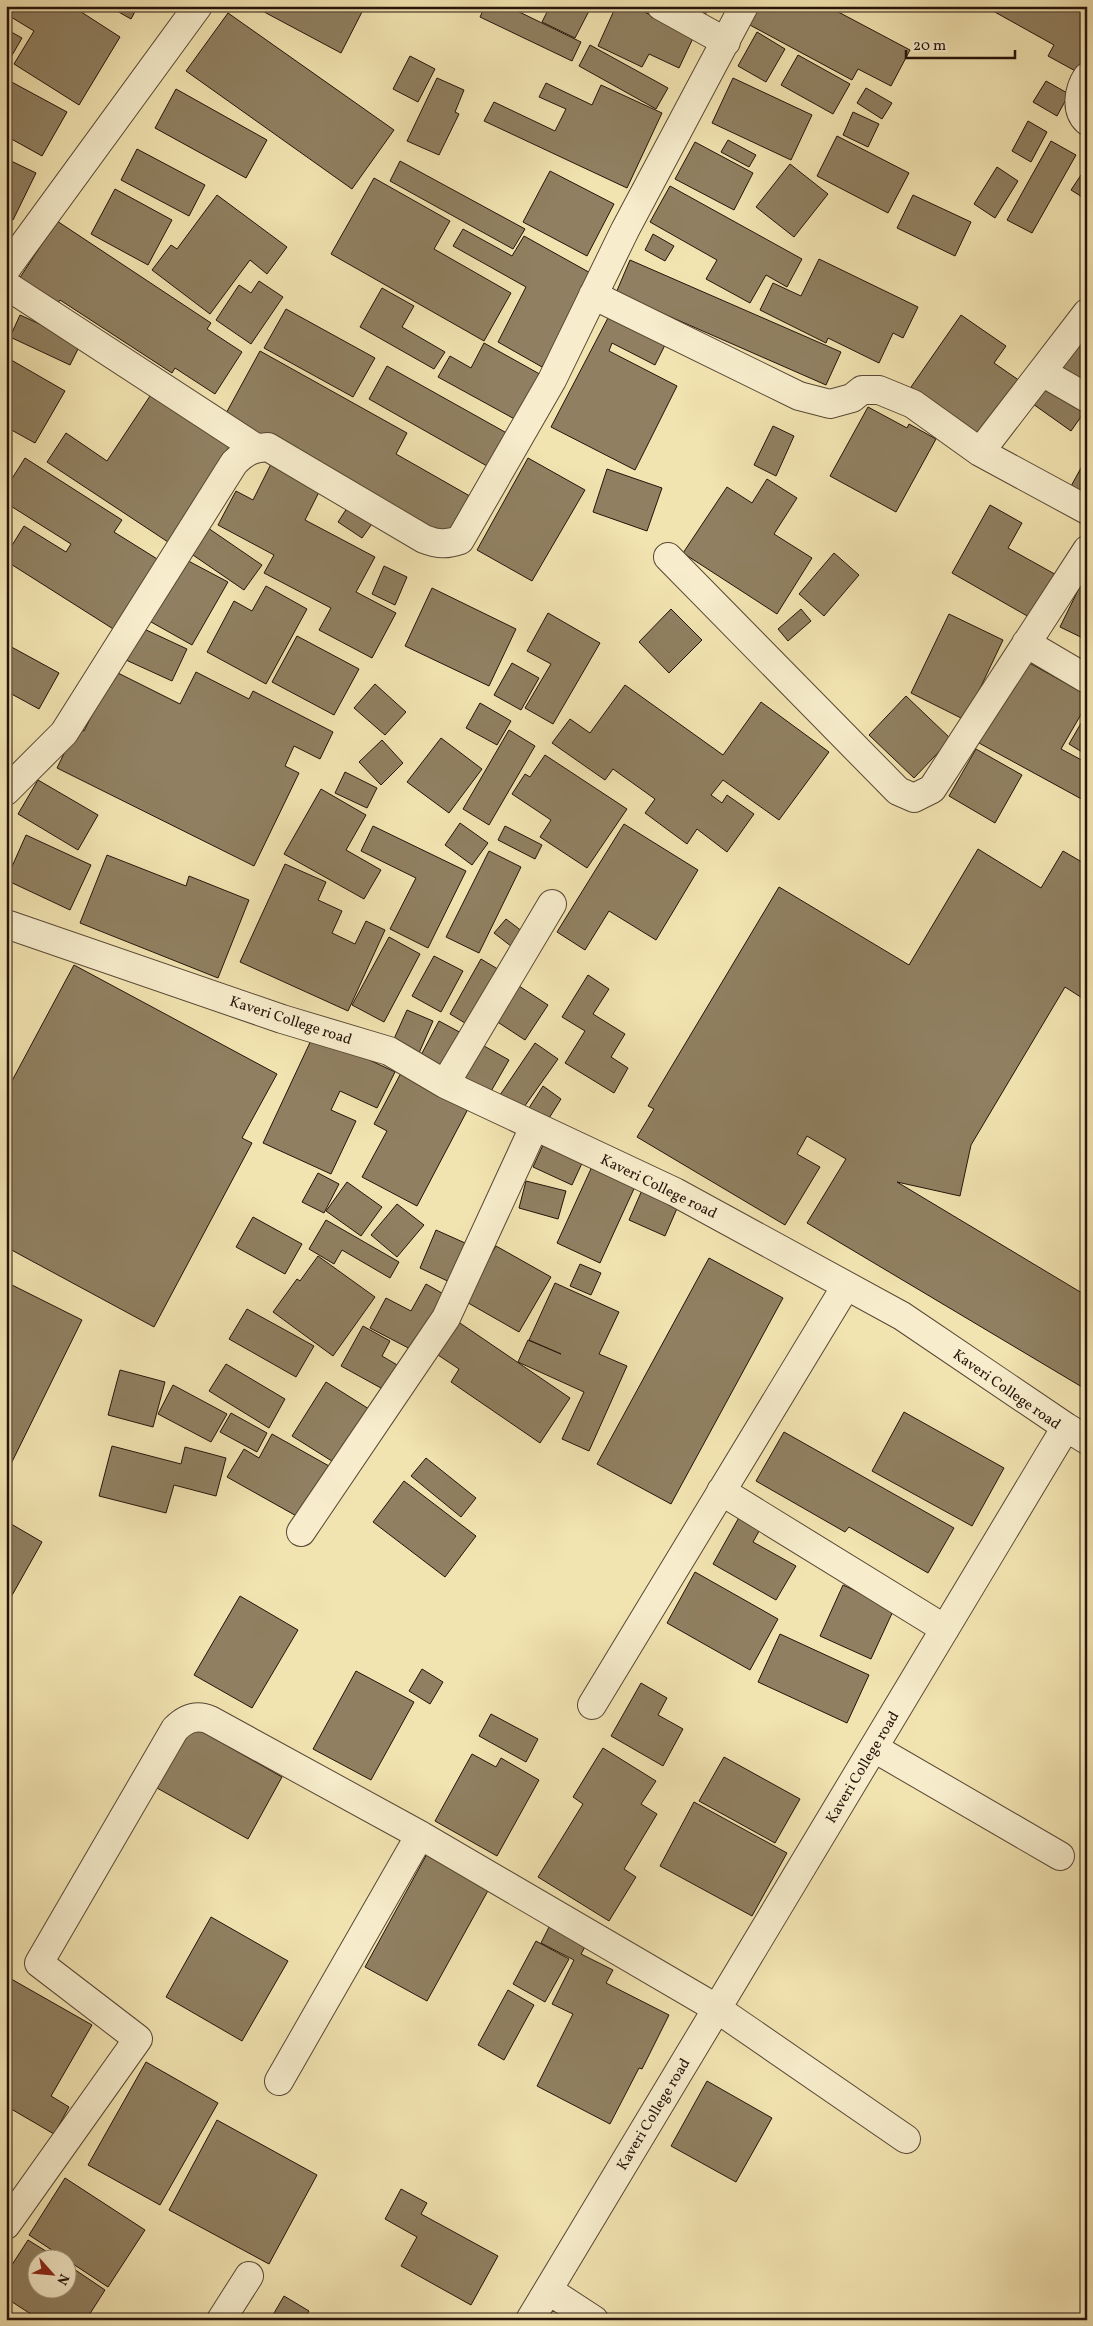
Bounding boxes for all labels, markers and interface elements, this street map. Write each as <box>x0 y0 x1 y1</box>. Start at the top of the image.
scale bar <box>906 28 1014 60</box>
text: 20 m <box>913 36 946 57</box>
street label: Kaveri College road <box>227 992 354 1051</box>
street label: Kaveri College road <box>596 1150 720 1225</box>
street label: Kaveri College road <box>948 1345 1064 1435</box>
street label: Kaveri College road <box>821 1708 905 1828</box>
street label: Kaveri College road <box>612 2055 696 2175</box>
north arrow <box>28 2248 78 2298</box>
text: N <box>51 2270 73 2288</box>

